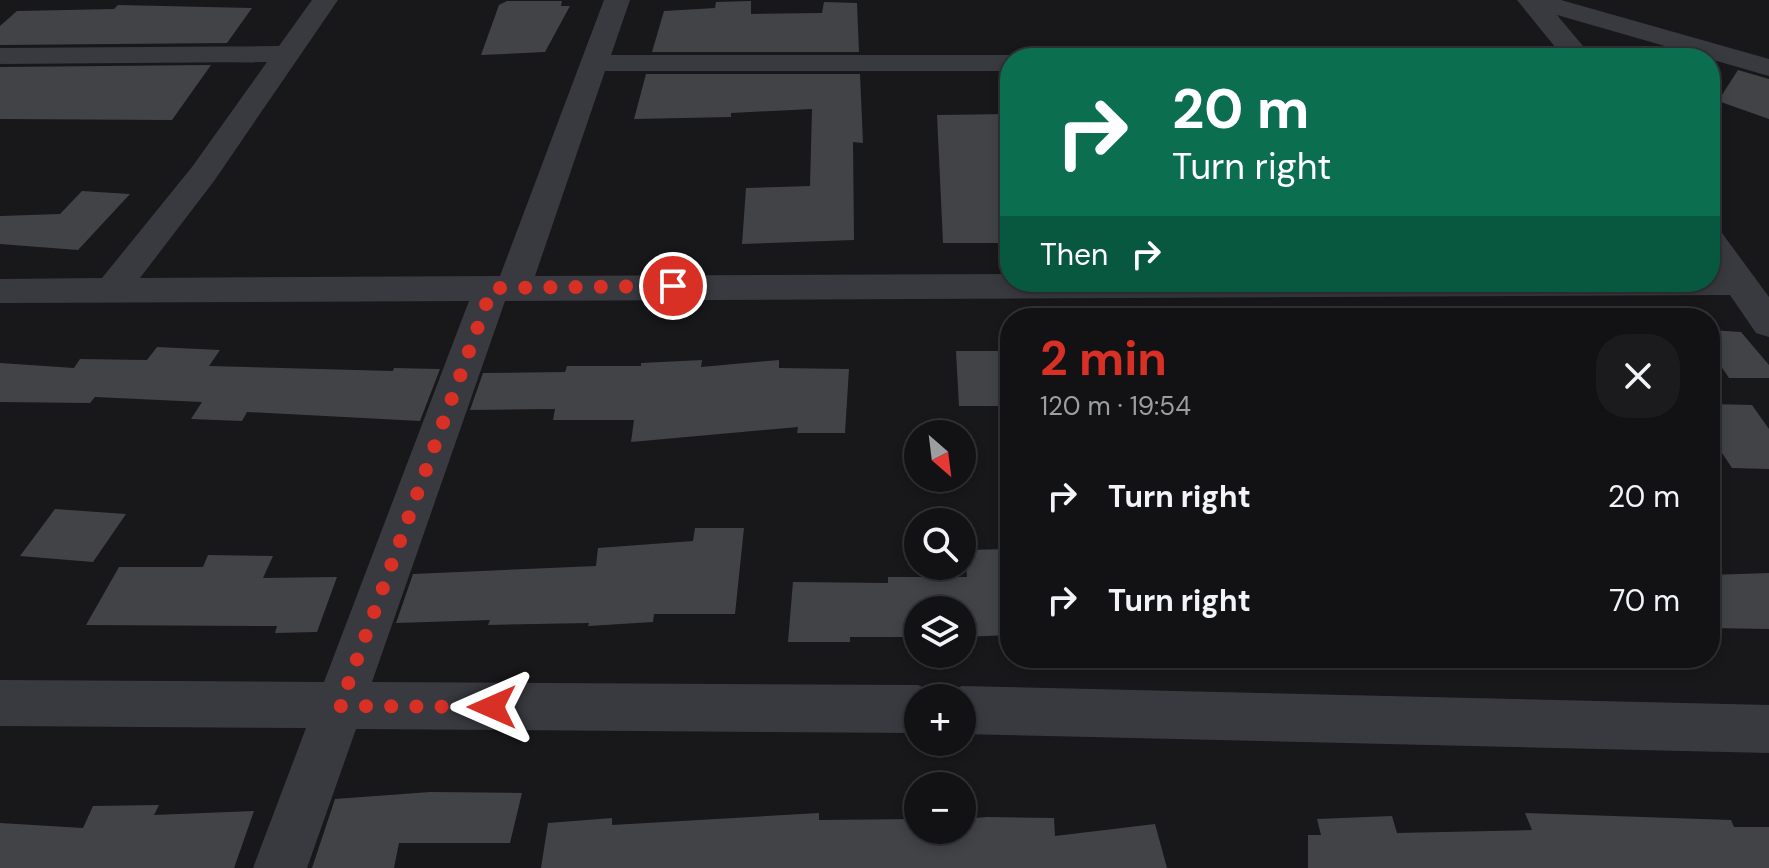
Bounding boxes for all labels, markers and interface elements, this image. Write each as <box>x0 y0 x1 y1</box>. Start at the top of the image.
text: 20 m <box>1172 72 1309 145</box>
icon: right <box>1040 80 1144 184</box>
text: Turn right <box>1172 143 1331 190</box>
icon: right <box>1124 232 1168 276</box>
text: Then <box>1040 235 1108 274</box>
pin <box>639 252 707 320</box>
icon: arrive <box>651 264 695 308</box>
text: 2 min <box>1040 327 1167 390</box>
button: close <box>1596 334 1680 418</box>
text: 120 m · 19:54 <box>1040 389 1191 423</box>
north arrow <box>904 420 976 492</box>
map controls <box>904 420 976 844</box>
icon: right <box>1040 474 1084 518</box>
text: Turn right <box>1108 477 1251 516</box>
text: 20 m <box>1608 477 1680 516</box>
button: search <box>904 508 976 580</box>
icon: right <box>1040 578 1084 622</box>
text: Turn right <box>1108 581 1251 620</box>
text: 70 m <box>1609 581 1680 620</box>
button: layers <box>904 596 976 668</box>
position arrow <box>450 665 534 749</box>
button: + <box>904 684 976 756</box>
button: − <box>904 772 976 844</box>

